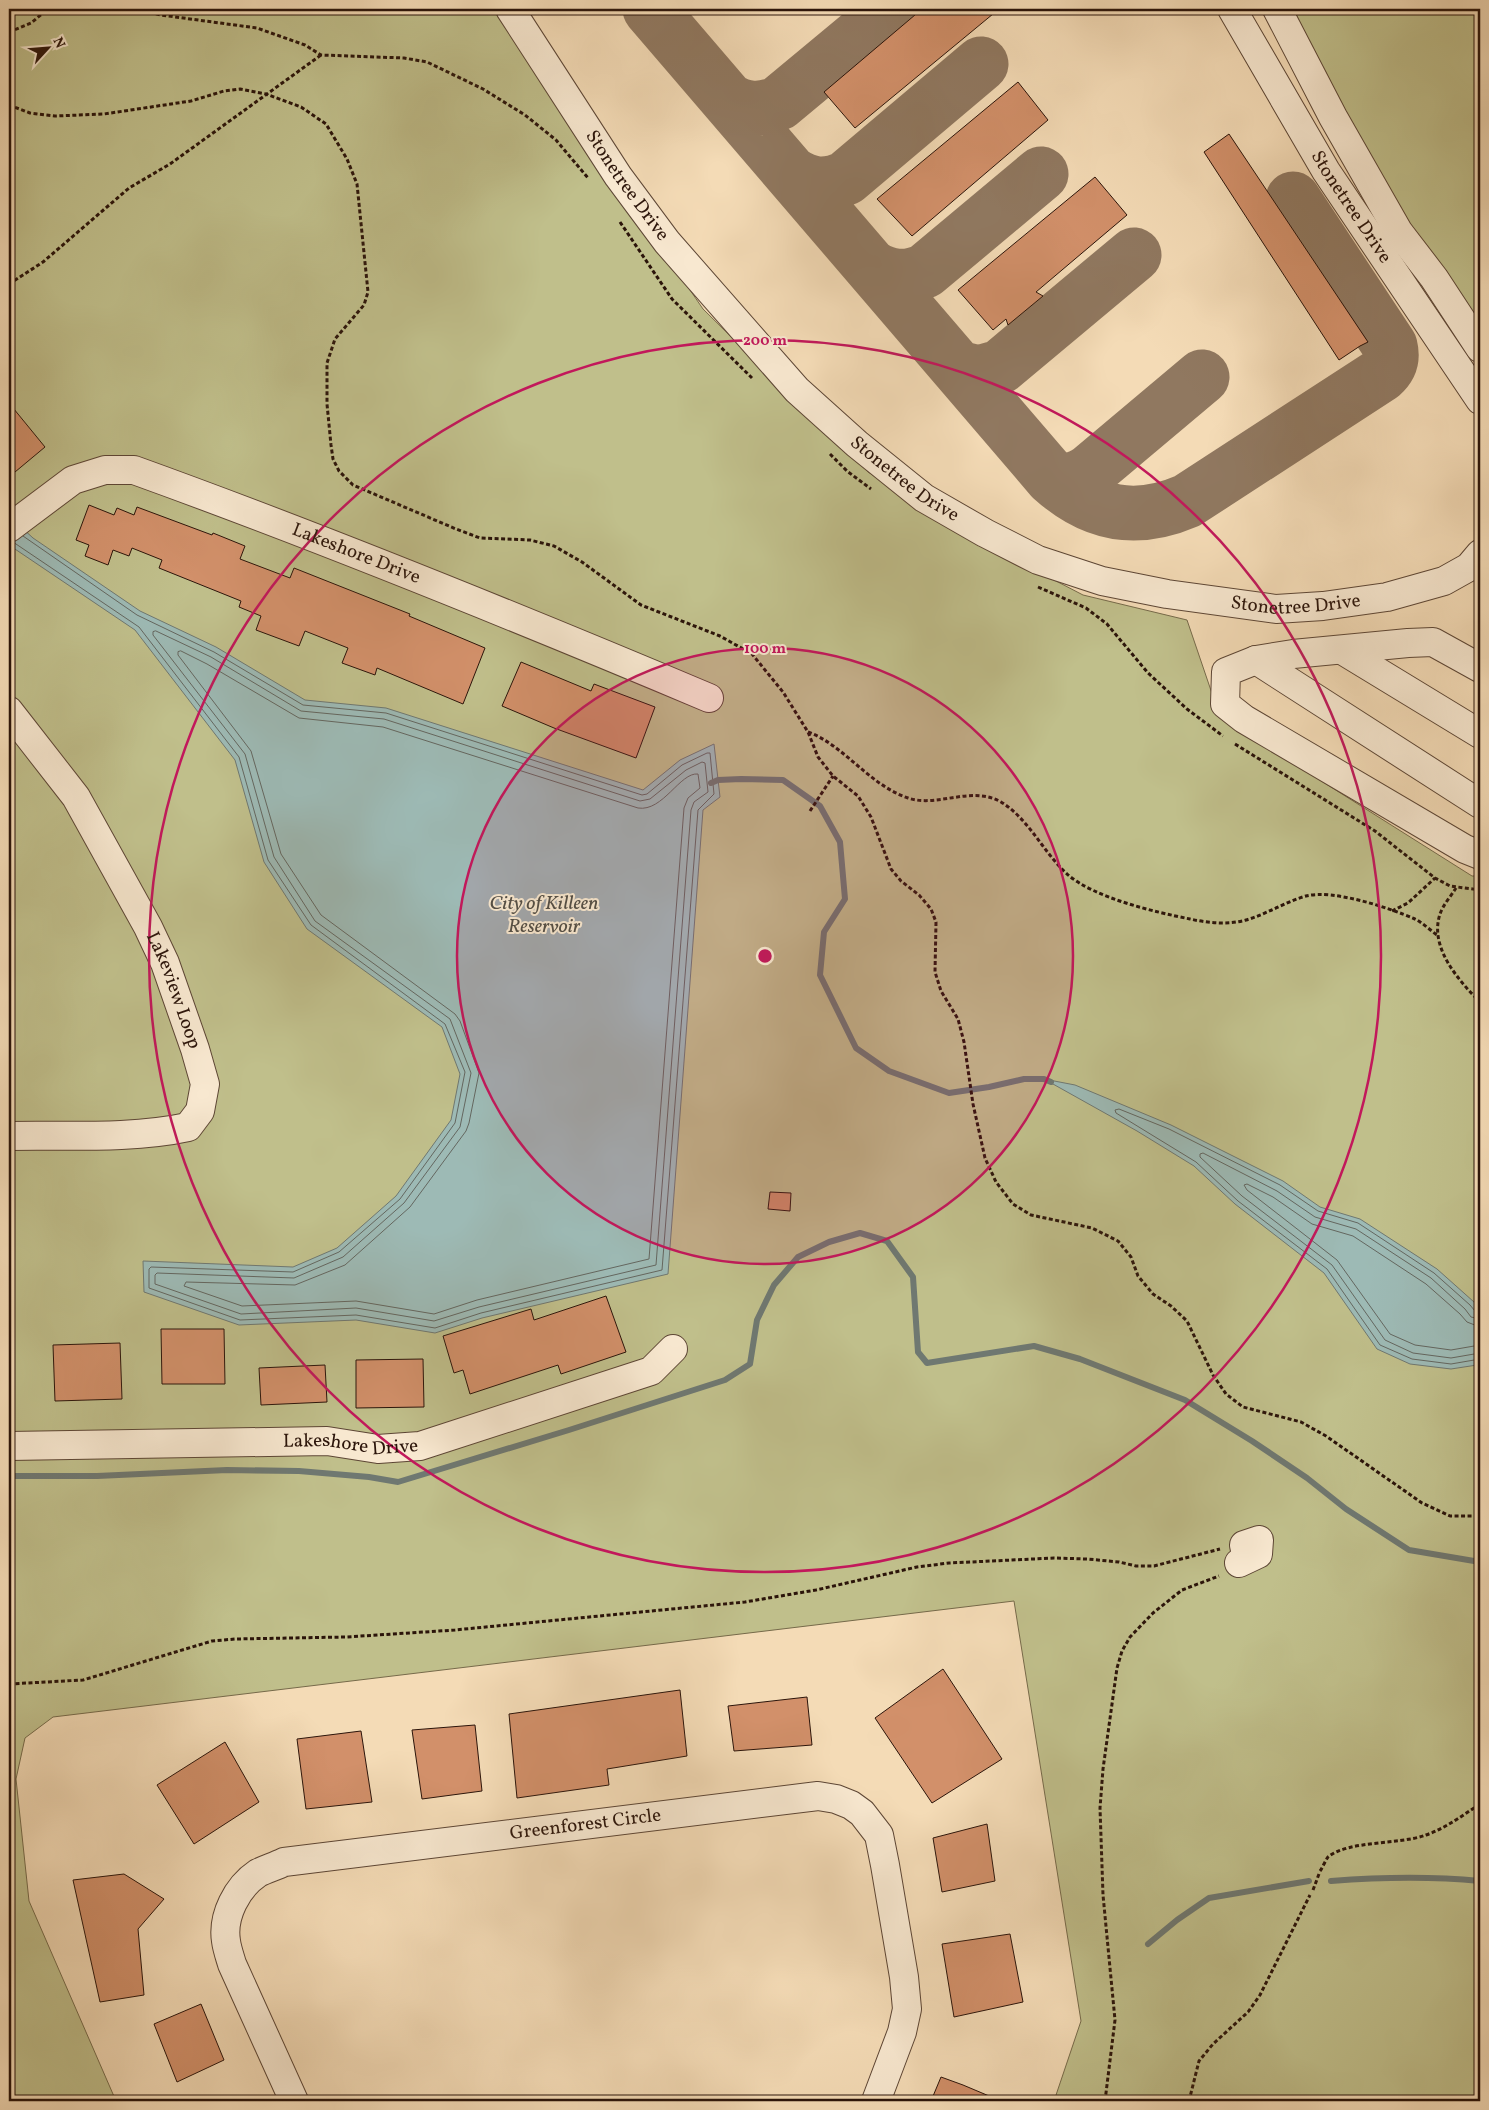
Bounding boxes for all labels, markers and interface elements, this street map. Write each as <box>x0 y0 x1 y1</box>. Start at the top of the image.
north arrow <box>22 22 72 72</box>
text: N <box>48 34 69 52</box>
street label: Stonetree Drive <box>579 125 675 247</box>
street label: Stonetree Drive <box>1304 146 1398 269</box>
text: 200 m <box>743 331 787 352</box>
street label: Stonetree Drive <box>844 430 964 528</box>
street label: Lakeshore Drive <box>288 517 424 591</box>
street label: Stonetree Drive <box>1229 588 1362 622</box>
text: 100 m <box>744 639 787 660</box>
water label: City of Killeen Reservoir <box>490 890 598 941</box>
street label: Lakeview Loop <box>139 928 207 1053</box>
centre of rings <box>756 947 774 965</box>
street label: Lakeshore Drive <box>283 1428 419 1462</box>
street label: Greenforest Circle <box>508 1803 663 1847</box>

